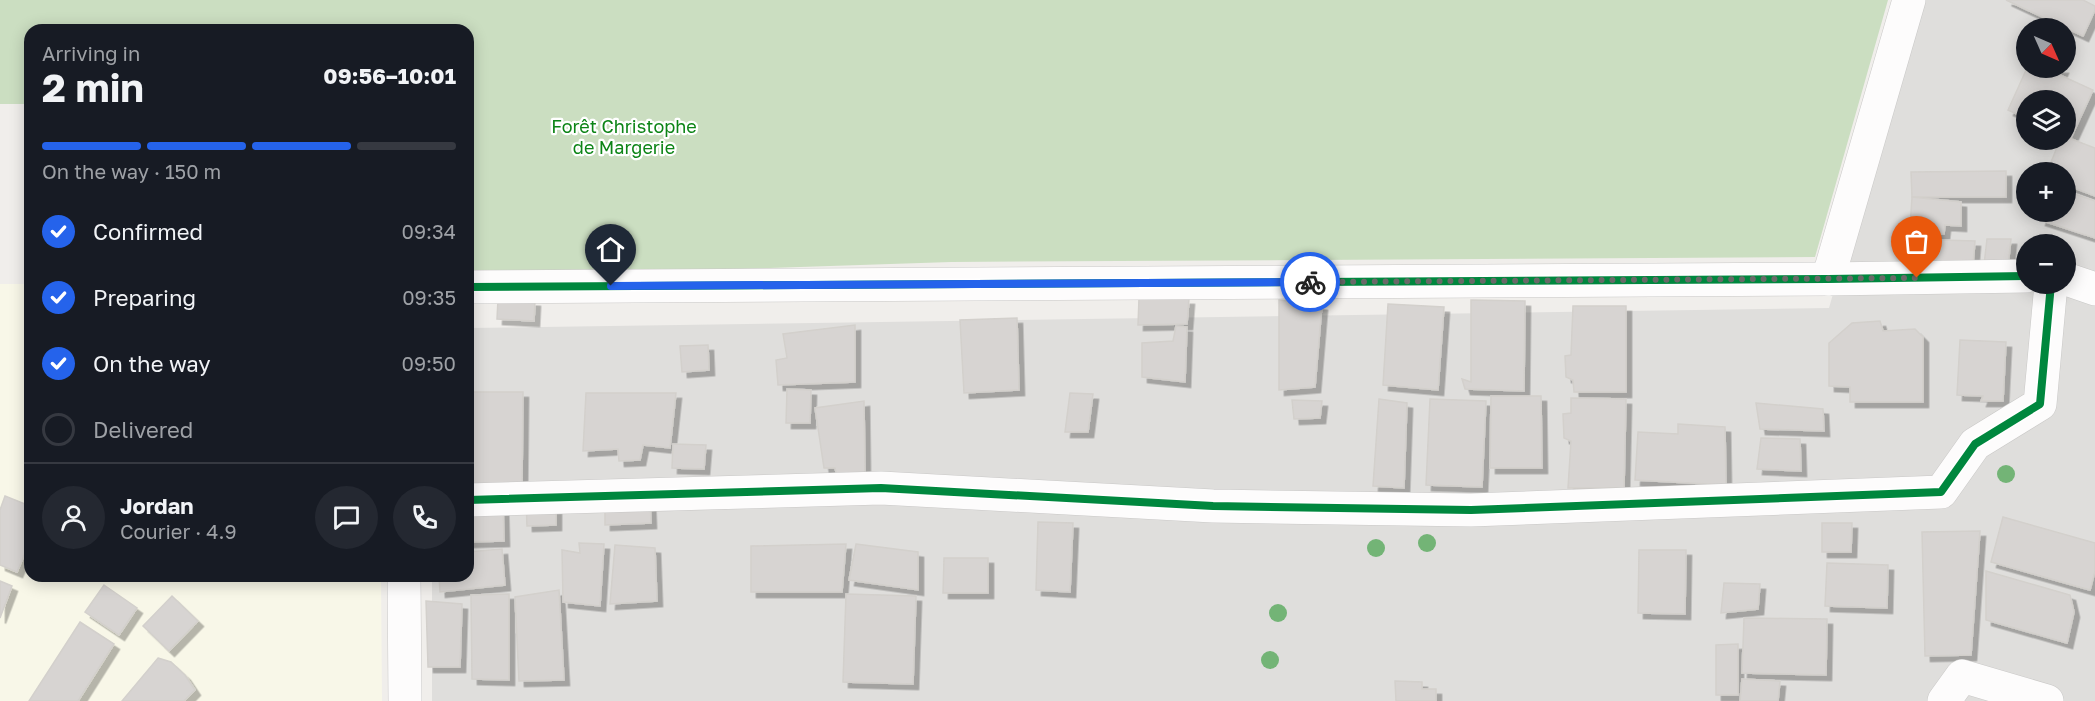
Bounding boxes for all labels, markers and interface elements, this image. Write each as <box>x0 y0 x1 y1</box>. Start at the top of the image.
north arrow <box>2016 18 2076 78</box>
map controls <box>2016 18 2076 294</box>
text: Arriving in <box>42 41 140 65</box>
text: 09:56–10:01 <box>323 62 456 89</box>
text: 2 min <box>42 64 144 111</box>
button: layers <box>2016 90 2076 150</box>
park label: Forêt Christophe de Margerie <box>551 115 697 158</box>
text: On the way · 150 m <box>42 159 221 183</box>
button: + <box>2016 162 2076 222</box>
icon: check <box>42 215 75 248</box>
pin <box>1891 216 1942 278</box>
text: Confirmed <box>93 218 203 245</box>
text: 09:34 <box>402 219 456 243</box>
pin <box>585 224 636 286</box>
icon: bag <box>1900 225 1933 258</box>
icon: home <box>594 233 627 266</box>
button: − <box>2016 234 2076 294</box>
courier <box>1280 252 1340 312</box>
icon: bike <box>1294 266 1327 299</box>
icon: check <box>42 281 75 314</box>
text: Preparing <box>93 284 196 311</box>
text: 09:35 <box>402 285 456 309</box>
icon: check <box>42 347 75 380</box>
text: On the way <box>93 350 211 377</box>
text: 09:50 <box>402 351 456 375</box>
text: Delivered <box>93 416 193 443</box>
button: person <box>42 486 105 549</box>
button: chat <box>315 486 378 549</box>
button: phone <box>393 486 456 549</box>
text: Jordan <box>120 492 194 519</box>
text: Courier · 4.9 <box>120 519 237 543</box>

